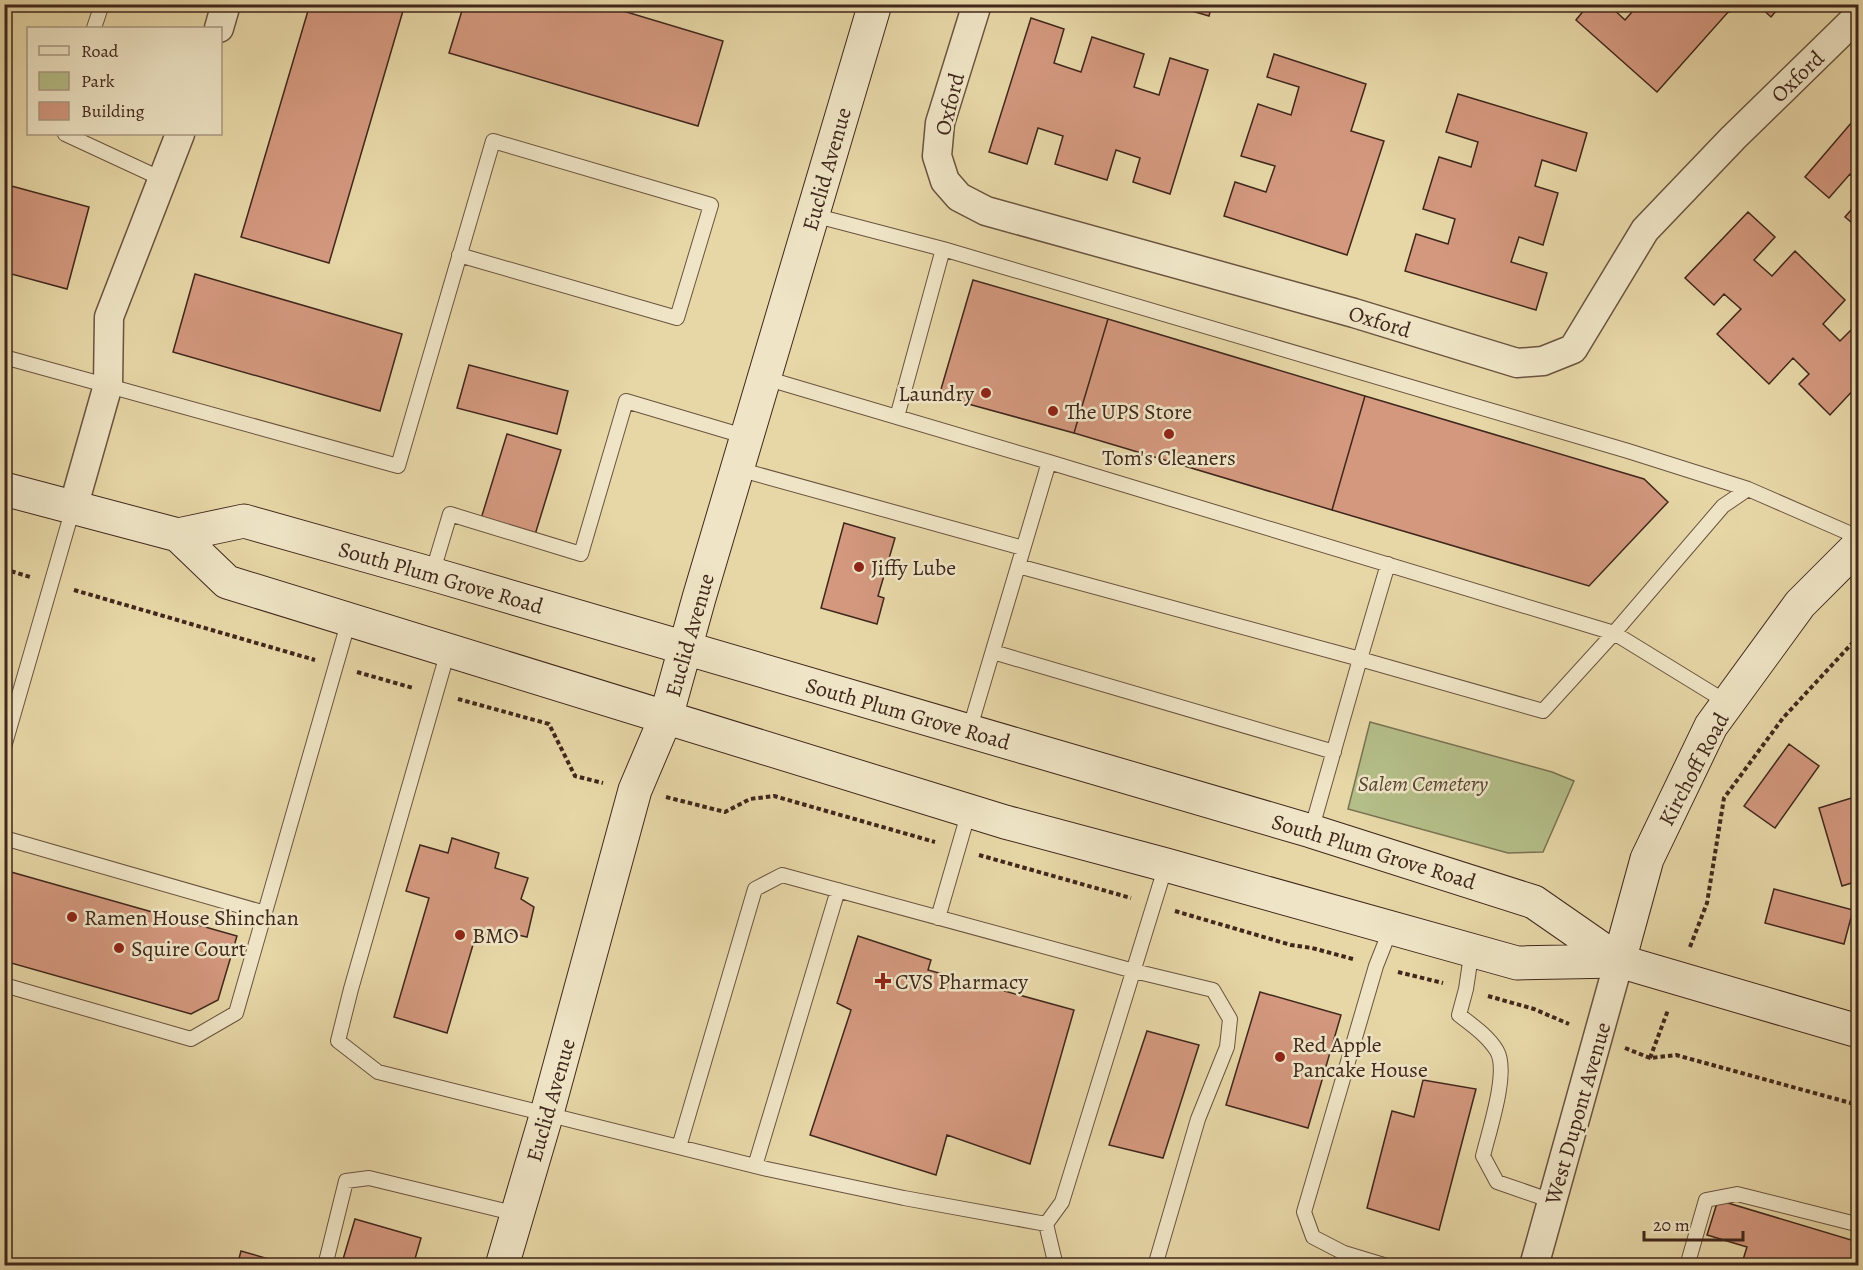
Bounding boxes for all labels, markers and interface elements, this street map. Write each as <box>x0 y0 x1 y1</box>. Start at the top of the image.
legend <box>27 27 222 135</box>
text: Road <box>81 39 119 63</box>
street label: Oxford <box>1764 44 1831 110</box>
text: Park <box>81 69 115 93</box>
street label: Oxford <box>928 70 972 139</box>
text: Building <box>81 99 145 123</box>
street label: Euclid Avenue <box>795 104 859 234</box>
street label: Oxford <box>1345 298 1415 346</box>
place label: Laundry <box>898 379 974 409</box>
marker: Laundry <box>979 386 993 400</box>
place label: The UPS Store <box>1065 397 1192 427</box>
marker: The UPS Store <box>1046 404 1060 418</box>
marker: Tom's Cleaners <box>1162 427 1176 441</box>
place label: Tom's Cleaners <box>1102 443 1236 473</box>
street label: South Plum Grove Road <box>335 534 547 622</box>
place label: Jiffy Lube <box>871 553 956 583</box>
marker: Jiffy Lube <box>852 560 866 574</box>
street label: Euclid Avenue <box>658 570 722 700</box>
street label: South Plum Grove Road <box>802 670 1014 758</box>
street label: Kirchoff Road <box>1651 707 1736 831</box>
park label: Salem Cemetery <box>1358 769 1489 799</box>
street label: South Plum Grove Road <box>1268 807 1480 897</box>
place label: Ramen House Shinchan <box>84 903 299 933</box>
marker: Ramen House Shinchan <box>65 910 79 924</box>
place label: BMO <box>472 921 519 951</box>
marker: BMO <box>453 928 467 942</box>
place label: Squire Court <box>131 934 246 964</box>
marker: Squire Court <box>112 941 126 955</box>
place label: CVS Pharmacy <box>895 967 1028 997</box>
marker: CVS Pharmacy <box>876 974 890 988</box>
street label: West Dupont Avenue <box>1537 1019 1618 1209</box>
place label: Red Apple Pancake House <box>1292 1030 1428 1085</box>
street label: Euclid Avenue <box>519 1035 583 1165</box>
marker: Red Apple Pancake House <box>1273 1050 1287 1064</box>
scale bar <box>1644 1204 1743 1242</box>
text: 20 m <box>1653 1213 1690 1237</box>

